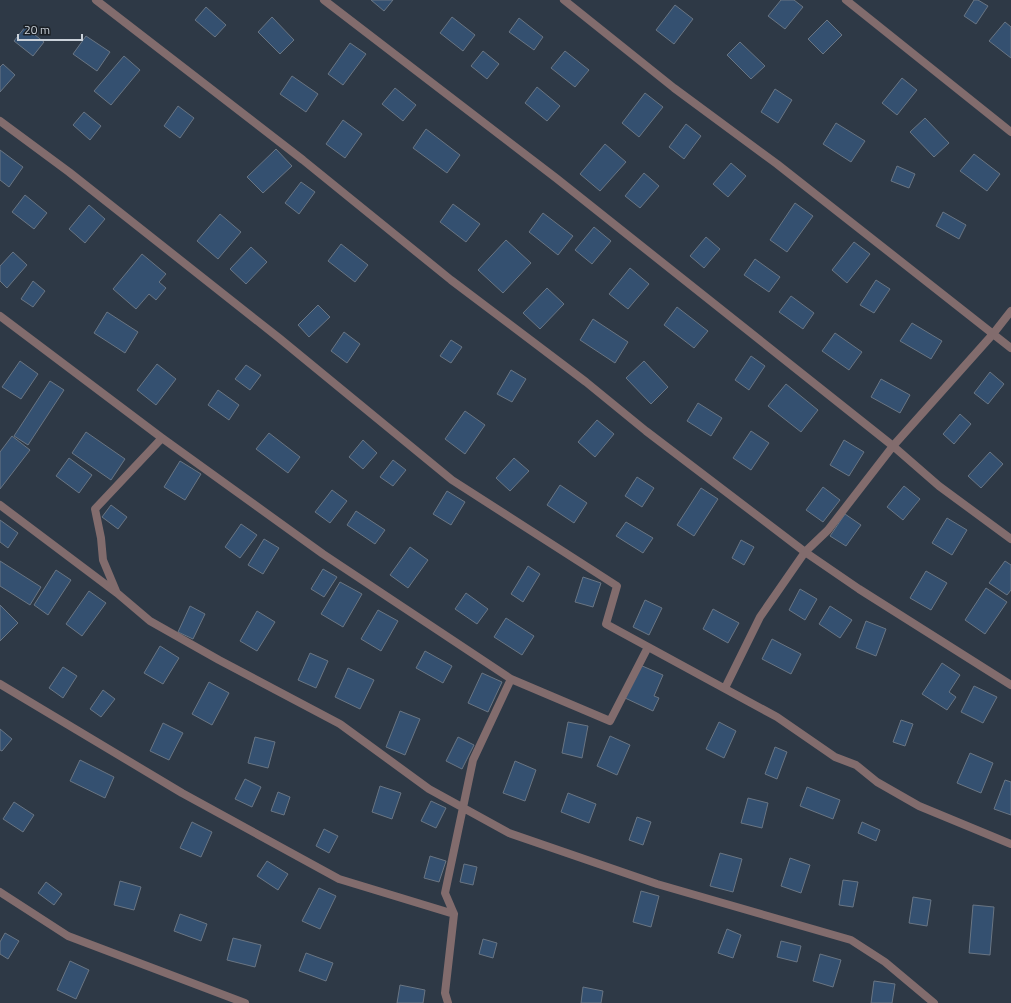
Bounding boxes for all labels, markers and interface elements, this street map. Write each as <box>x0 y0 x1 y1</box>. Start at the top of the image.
scale bar <box>18 16 82 42</box>
text: 20 m <box>24 20 50 39</box>

